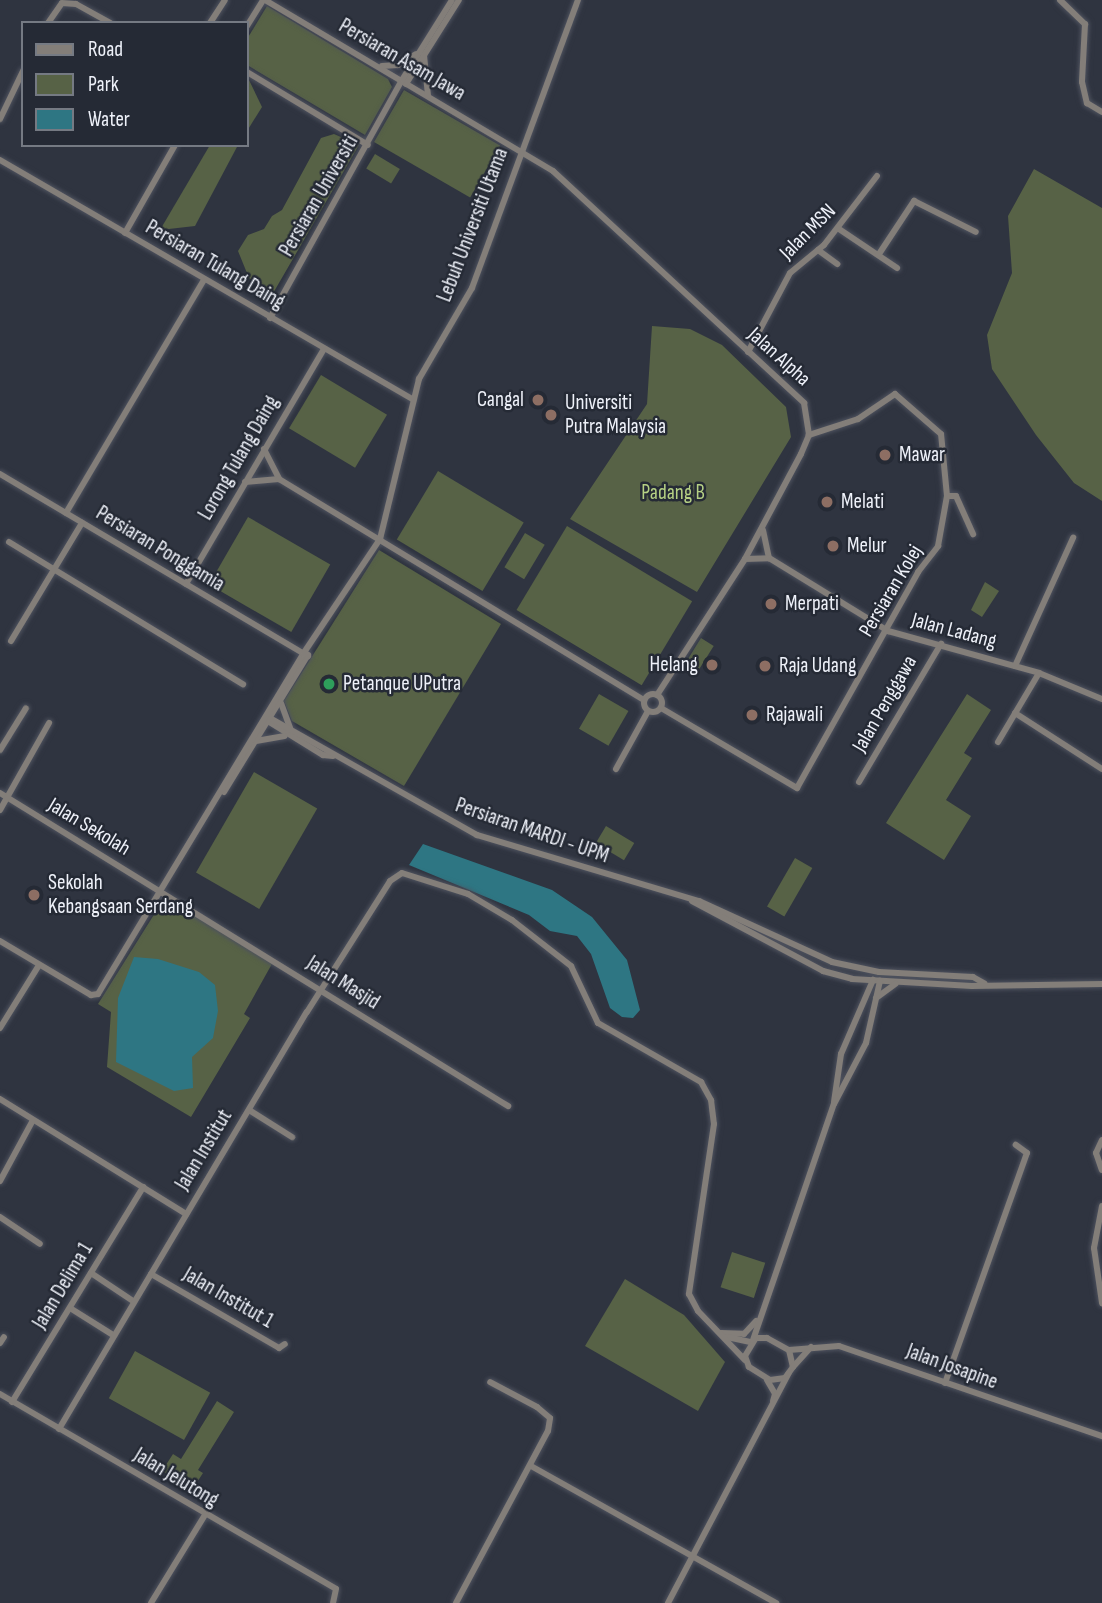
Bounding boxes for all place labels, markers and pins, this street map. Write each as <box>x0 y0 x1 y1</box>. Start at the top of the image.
place label: Cangal <box>477 387 524 413</box>
place label: Universiti Putra Malaysia <box>565 390 666 440</box>
marker: Cangal <box>530 392 546 408</box>
marker: Universiti Putra Malaysia <box>543 407 559 423</box>
place label: Mawar <box>899 442 945 468</box>
marker: Mawar <box>877 447 893 463</box>
place label: Melati <box>841 489 884 515</box>
marker: Melati <box>819 494 835 510</box>
place label: Melur <box>847 533 887 559</box>
marker: Melur <box>825 538 841 554</box>
place label: Merpati <box>785 591 839 617</box>
marker: Merpati <box>763 596 779 612</box>
place label: Helang <box>650 652 698 678</box>
place label: Raja Udang <box>779 653 856 679</box>
marker: Helang <box>704 657 720 673</box>
marker: Raja Udang <box>757 658 773 674</box>
place label: Petanque UPutra <box>343 671 461 697</box>
marker: Petanque UPutra <box>321 676 337 692</box>
place label: Rajawali <box>766 702 823 728</box>
marker: Rajawali <box>744 707 760 723</box>
place label: Sekolah Kebangsaan Serdang <box>48 870 193 920</box>
marker: Sekolah Kebangsaan Serdang <box>26 887 42 903</box>

